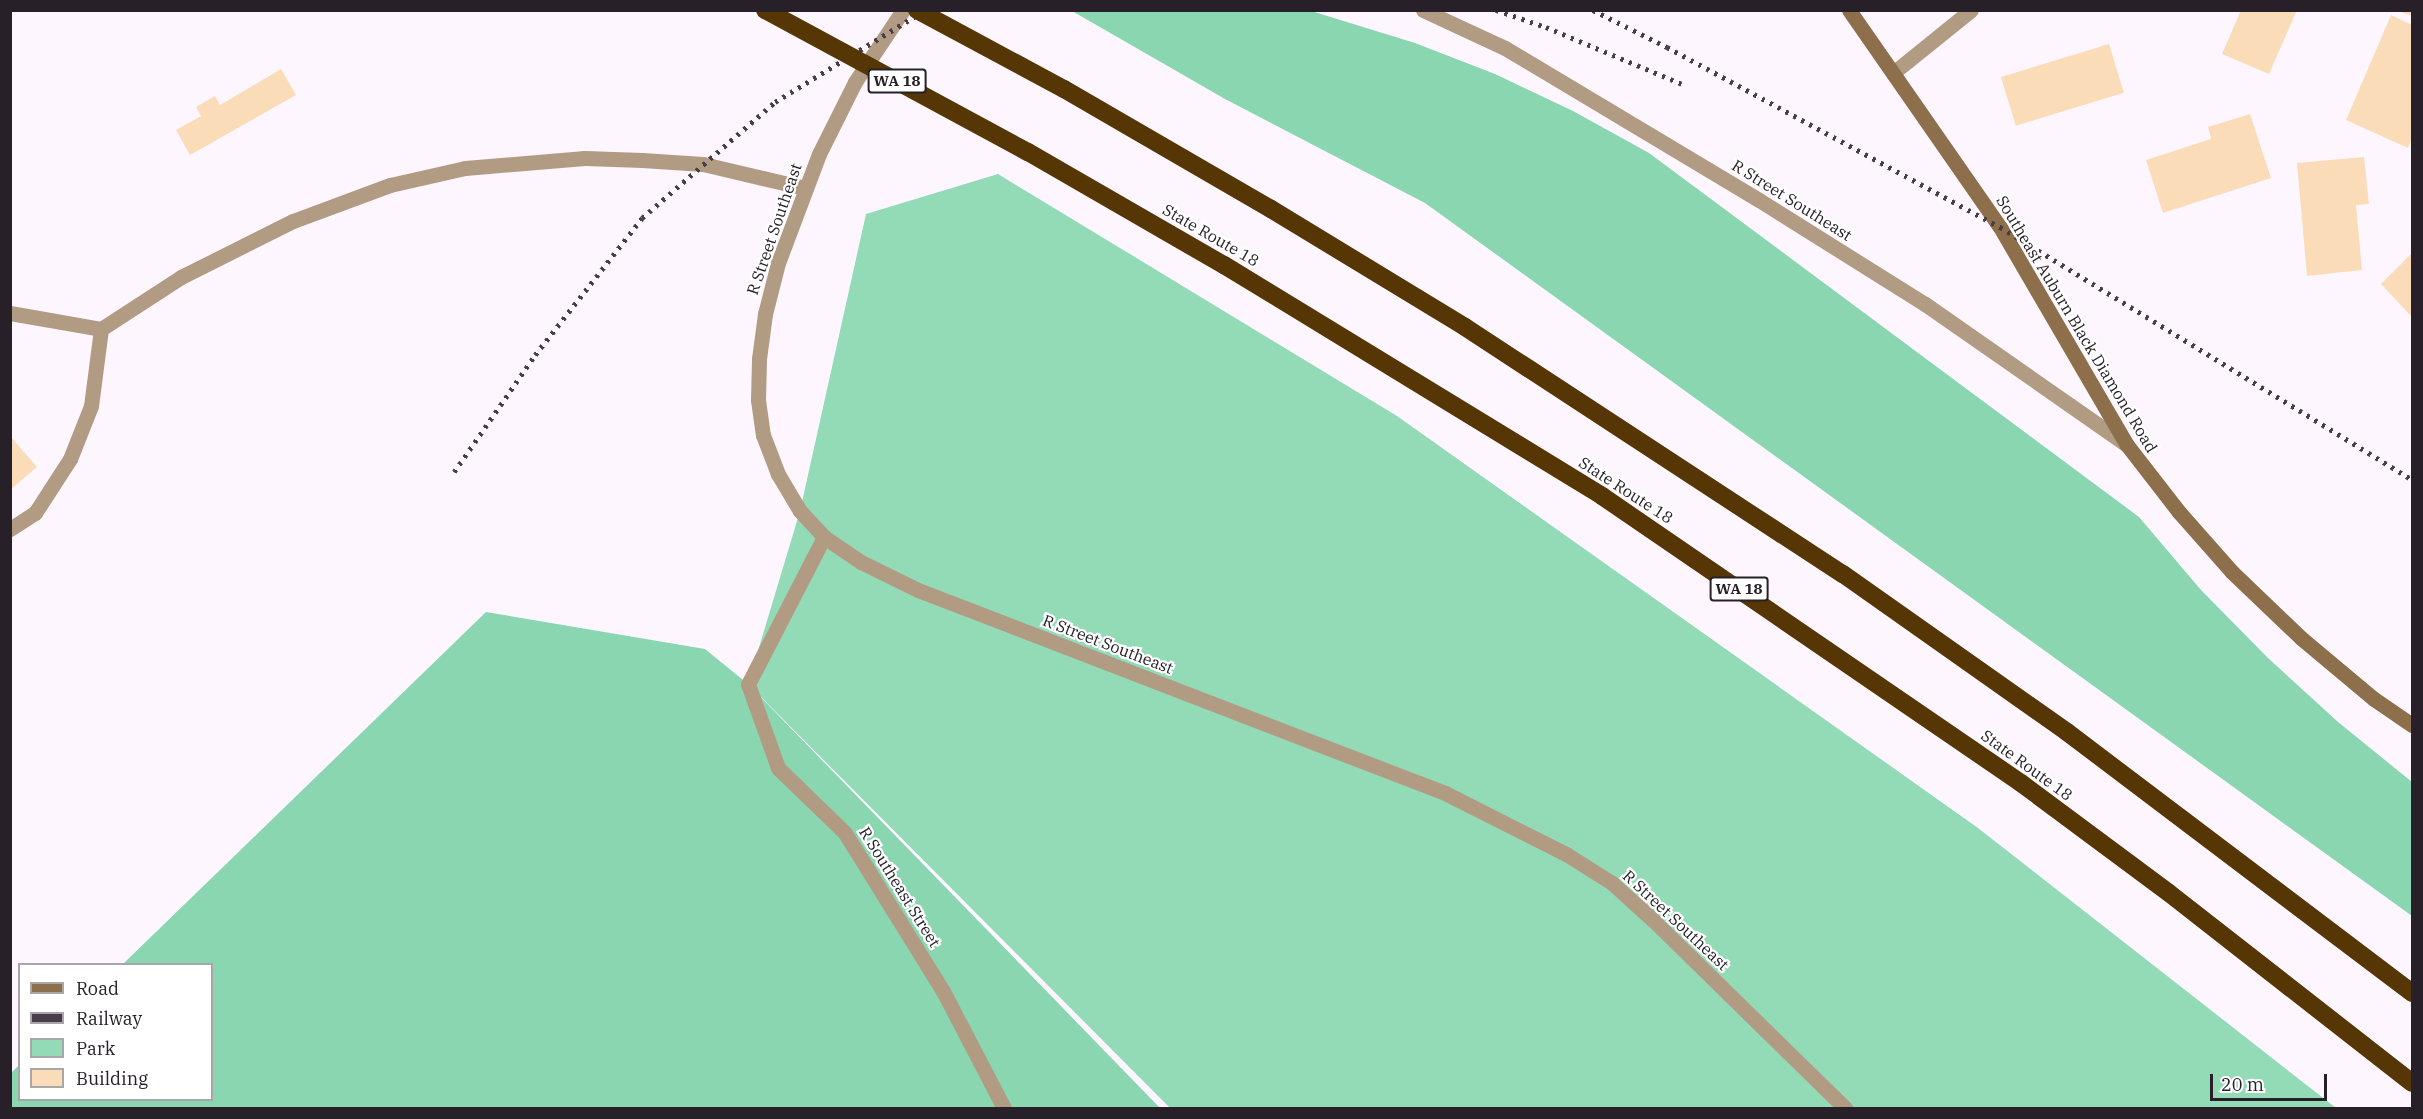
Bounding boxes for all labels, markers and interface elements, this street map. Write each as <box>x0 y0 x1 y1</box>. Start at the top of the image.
road number: WA 18 <box>867 69 927 93</box>
street label: R Street Southeast <box>1728 155 1856 245</box>
street label: R Street Southeast <box>742 161 806 297</box>
street label: Southeast Auburn Black Diamond Road <box>1992 192 2162 456</box>
street label: State Route 18 <box>1159 200 1263 270</box>
street label: State Route 18 <box>1575 452 1677 528</box>
road number: WA 18 <box>1709 577 1769 601</box>
street label: R Street Southeast <box>1040 610 1176 678</box>
street label: State Route 18 <box>1978 725 2076 805</box>
street label: R Southeast Street <box>855 823 945 951</box>
street label: R Street Southeast <box>1619 866 1733 974</box>
legend <box>18 963 213 1101</box>
text: Road <box>76 977 119 1000</box>
text: Railway <box>76 1007 142 1030</box>
text: Park <box>76 1037 115 1060</box>
scale bar <box>2213 1062 2330 1100</box>
text: Building <box>76 1067 148 1090</box>
text: 20 m <box>2221 1073 2264 1096</box>

